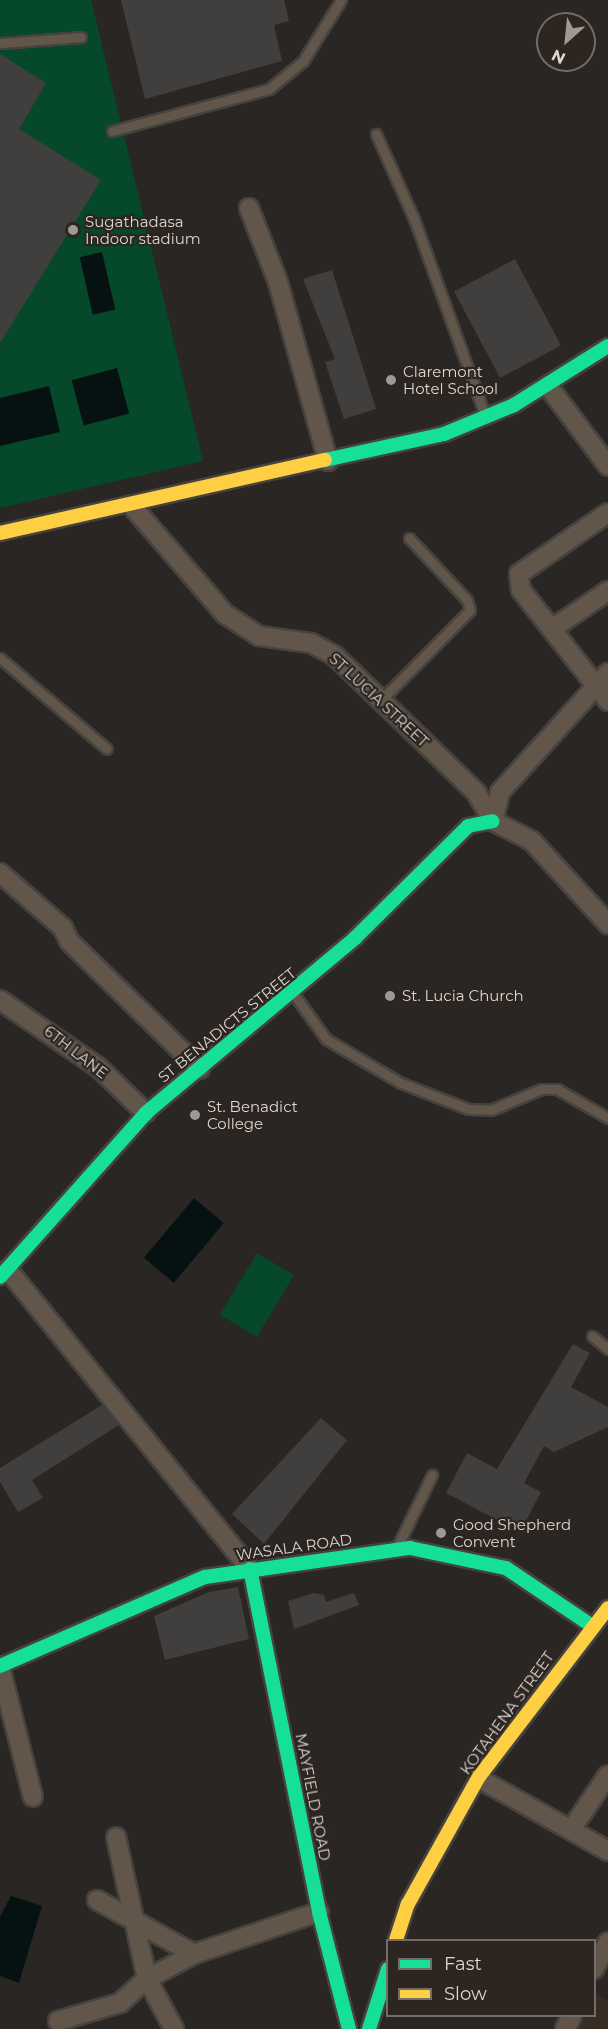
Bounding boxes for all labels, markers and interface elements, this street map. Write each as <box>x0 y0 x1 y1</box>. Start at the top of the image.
north arrow <box>536 12 596 72</box>
text: N <box>548 45 569 68</box>
place label: Sugathadasa Indoor stadium <box>85 212 201 247</box>
marker: Sugathadasa Indoor stadium <box>66 223 80 237</box>
place label: Claremont Hotel School <box>403 362 498 397</box>
marker: Claremont Hotel School <box>384 373 398 387</box>
street label: ST LUCIA STREET <box>326 649 432 751</box>
street label: ST BENADICTS STREET <box>154 964 300 1086</box>
place label: St. Lucia Church <box>402 987 524 1005</box>
marker: St. Lucia Church <box>383 989 397 1003</box>
street label: 6TH LANE <box>41 1022 111 1082</box>
place label: St. Benadict College <box>207 1097 298 1132</box>
marker: St. Benadict College <box>188 1108 202 1122</box>
place label: Good Shepherd Convent <box>453 1515 571 1550</box>
marker: Good Shepherd Convent <box>434 1526 448 1540</box>
street label: WASALA ROAD <box>235 1530 353 1564</box>
street label: KOTAHENA STREET <box>456 1648 558 1778</box>
street label: MAYFIELD ROAD <box>292 1732 334 1862</box>
legend <box>386 1939 596 2017</box>
text: Fast <box>444 1953 482 1975</box>
text: Slow <box>444 1983 487 2005</box>

